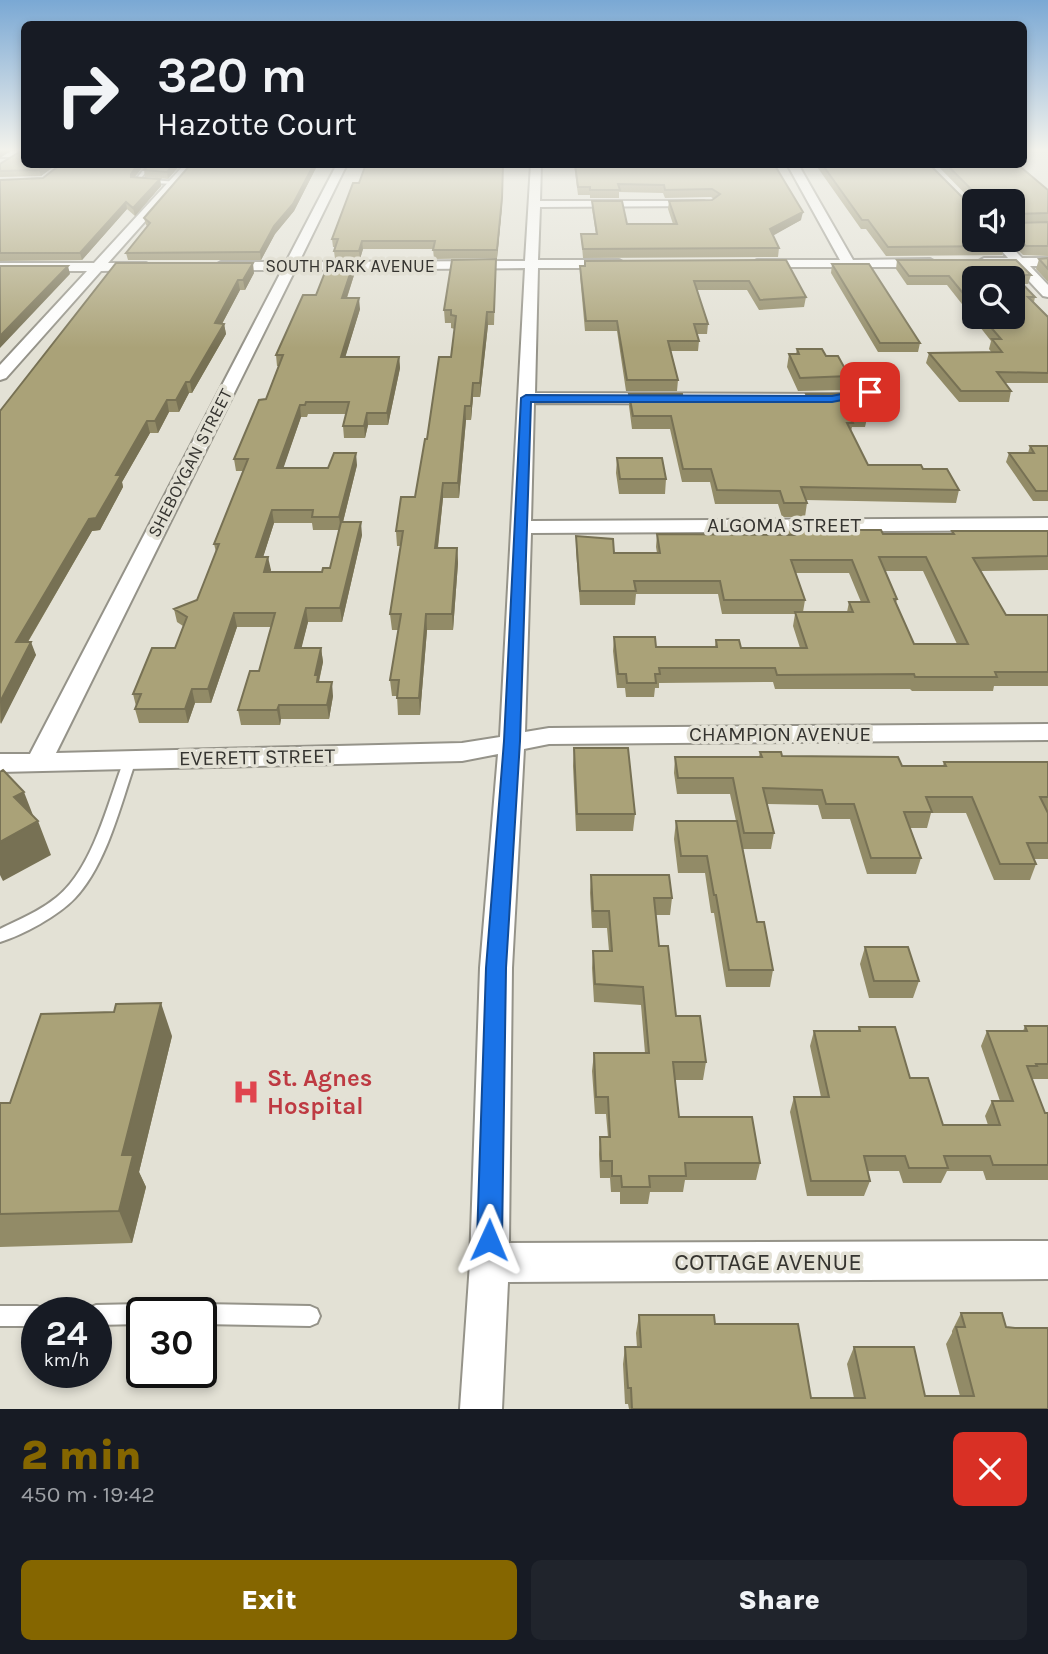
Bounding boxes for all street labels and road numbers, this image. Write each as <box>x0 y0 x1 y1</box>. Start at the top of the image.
street label: SOUTH PARK AVENUE <box>265 255 435 277</box>
street label: SHEBOYGAN STREET <box>143 385 237 541</box>
street label: ALGOMA STREET <box>707 513 861 537</box>
street label: CHAMPION AVENUE <box>689 722 871 746</box>
street label: EVERETT STREET <box>179 744 336 770</box>
street label: COTTAGE AVENUE <box>674 1248 862 1276</box>

